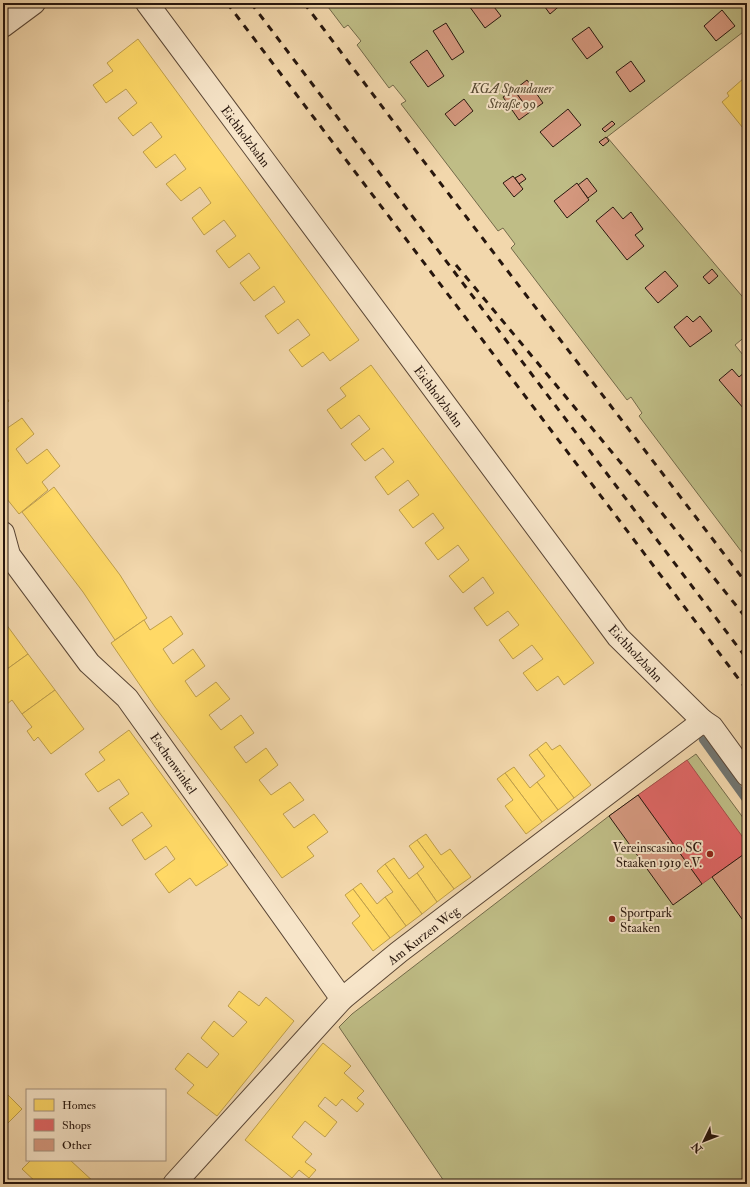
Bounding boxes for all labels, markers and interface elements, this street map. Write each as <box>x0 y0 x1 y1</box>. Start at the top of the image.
park label: KGA Spandauer Straße 99 <box>470 81 554 112</box>
street label: Eichholzbahn <box>217 103 274 171</box>
street label: Eichholzbahn <box>410 363 467 431</box>
street label: Eichholzbahn <box>605 622 666 686</box>
street label: Eschenwinkel <box>146 730 200 798</box>
place label: Vereinscasino SC Staaken 1919 e.V. <box>613 840 702 871</box>
marker: Vereinscasino SC Staaken 1919 e.V. <box>705 849 715 859</box>
street label: Am Kurzen Weg <box>384 902 463 969</box>
place label: Sportpark Staaken <box>620 905 673 936</box>
marker: Sportpark Staaken <box>607 914 617 924</box>
legend <box>26 1089 166 1161</box>
text: Homes <box>62 1098 96 1113</box>
text: Shops <box>62 1118 91 1133</box>
north arrow <box>684 1121 724 1161</box>
text: Other <box>62 1138 92 1153</box>
text: N <box>688 1139 706 1156</box>

